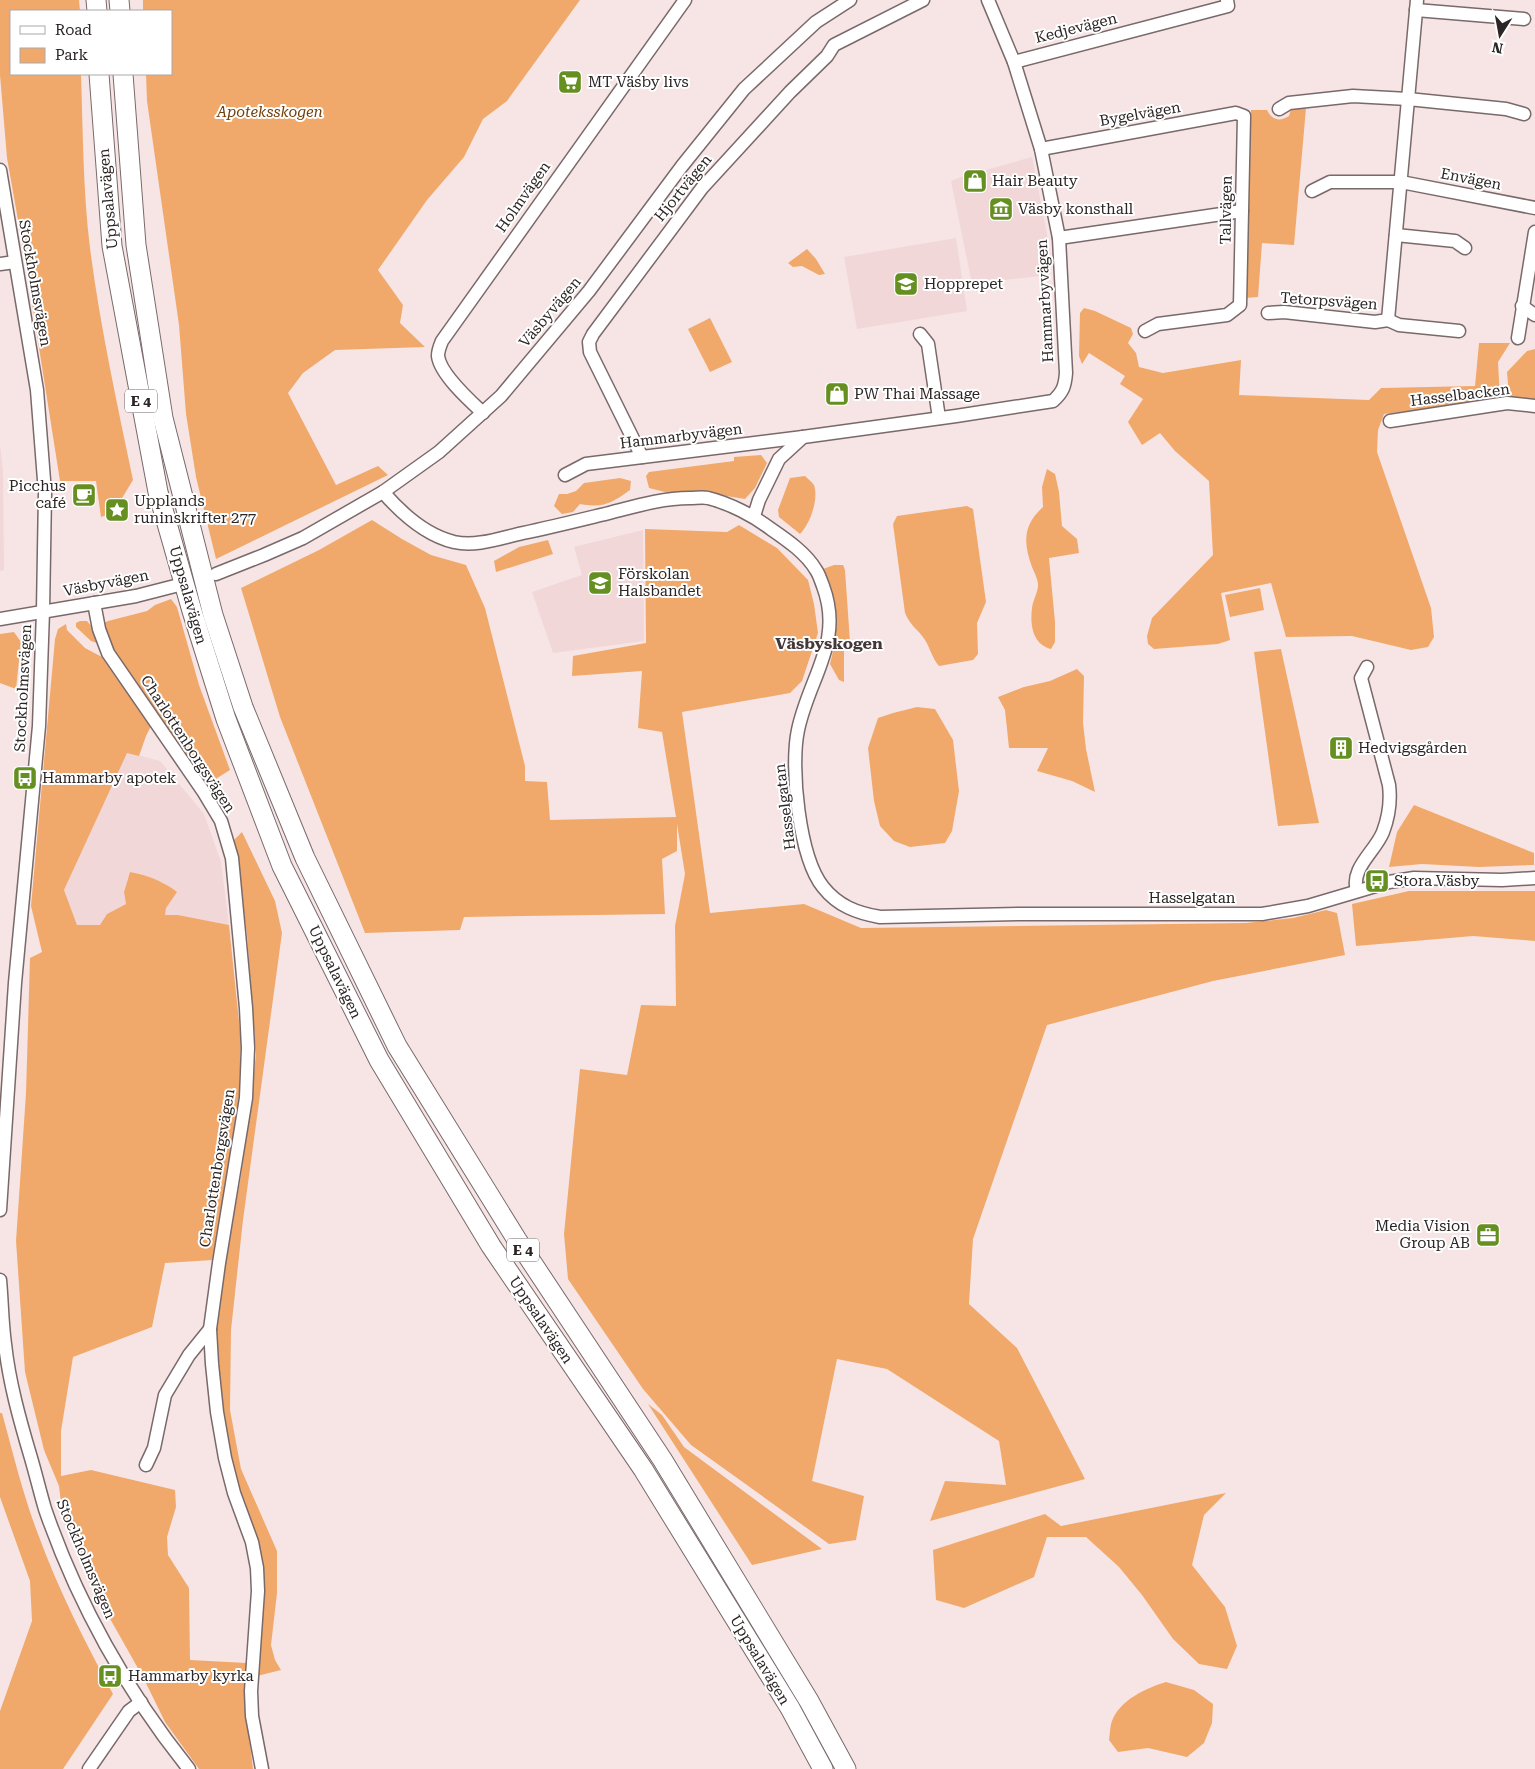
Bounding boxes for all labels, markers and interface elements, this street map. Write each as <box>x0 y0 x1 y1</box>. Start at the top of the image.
street label: Kedjevägen <box>1033 9 1119 47</box>
legend <box>10 10 172 75</box>
north arrow <box>1475 10 1525 60</box>
text: Road <box>55 21 92 39</box>
text: N <box>1490 39 1504 57</box>
text: Park <box>55 46 89 64</box>
supermarket icon: MT Väsby livs <box>557 69 583 95</box>
place label: MT Väsby livs <box>588 73 689 91</box>
street label: Bygelvägen <box>1098 98 1182 130</box>
park label: Apoteksskogen <box>216 103 323 121</box>
street label: Uppsalavägen <box>95 147 121 250</box>
street label: Hjortvägen <box>651 151 716 225</box>
street label: Holmvägen <box>492 158 554 236</box>
street label: Envägen <box>1439 164 1503 194</box>
shop icon: Hair Beauty <box>962 168 988 194</box>
place label: Hair Beauty <box>992 172 1078 190</box>
street label: Tallvägen <box>1216 175 1236 245</box>
museum icon: Väsby konsthall <box>988 196 1014 222</box>
place label: Väsby konsthall <box>1018 200 1134 218</box>
street label: Stockholmsvägen <box>15 218 55 348</box>
street label: Hammarbyvägen <box>1033 239 1057 363</box>
school or university icon: Hopprepet <box>893 271 919 297</box>
street label: Väsbyvägen <box>515 273 585 351</box>
place label: Hopprepet <box>924 275 1003 293</box>
street label: Tetorpsvägen <box>1280 289 1379 313</box>
street label: Hasselbacken <box>1409 380 1511 410</box>
shop icon: PW Thai Massage <box>824 381 850 407</box>
place label: PW Thai Massage <box>854 385 980 403</box>
road number: E 4 <box>125 390 157 412</box>
street label: Hammarbyvägen <box>619 420 744 452</box>
place label: Picchus café <box>9 477 66 512</box>
cafe icon: Picchus café <box>71 482 97 508</box>
place label: Upplands runinskrifter 277 <box>134 492 256 527</box>
place icon: Upplands runinskrifter 277 <box>104 497 130 523</box>
street label: Uppsalavägen <box>165 544 211 647</box>
place label: Förskolan Halsbandet <box>618 565 701 600</box>
street label: Väsbyvägen <box>62 566 151 600</box>
school or university icon: Förskolan Halsbandet <box>587 570 613 596</box>
street label: Stockholmsvägen <box>11 623 35 752</box>
district label: Väsbyskogen <box>775 634 883 653</box>
street label: Charlottenborgsvägen <box>137 672 239 816</box>
building icon: Hedvigsgården <box>1328 735 1354 761</box>
place label: Hedvigsgården <box>1358 739 1468 757</box>
street label: Hasselgatan <box>771 762 799 851</box>
bus stop icon: Hammarby apotek <box>12 765 38 791</box>
place label: Hammarby apotek <box>42 769 177 787</box>
bus stop icon: Stora Väsby <box>1364 868 1390 894</box>
place label: Stora Väsby <box>1394 872 1480 890</box>
street label: Hasselgatan <box>1149 889 1236 907</box>
street label: Uppsalavägen <box>305 922 365 1022</box>
street label: Charlottenborgsvägen <box>196 1087 238 1249</box>
place label: Media Vision Group AB <box>1375 1217 1470 1252</box>
office icon: Media Vision Group AB <box>1475 1222 1501 1248</box>
road number: E 4 <box>507 1238 539 1262</box>
street label: Uppsalavägen <box>505 1273 577 1367</box>
street label: Stockholmsvägen <box>53 1496 119 1622</box>
street label: Uppsalavägen <box>726 1612 794 1708</box>
bus stop icon: Hammarby kyrka <box>97 1663 123 1689</box>
place label: Hammarby kyrka <box>128 1667 254 1685</box>

